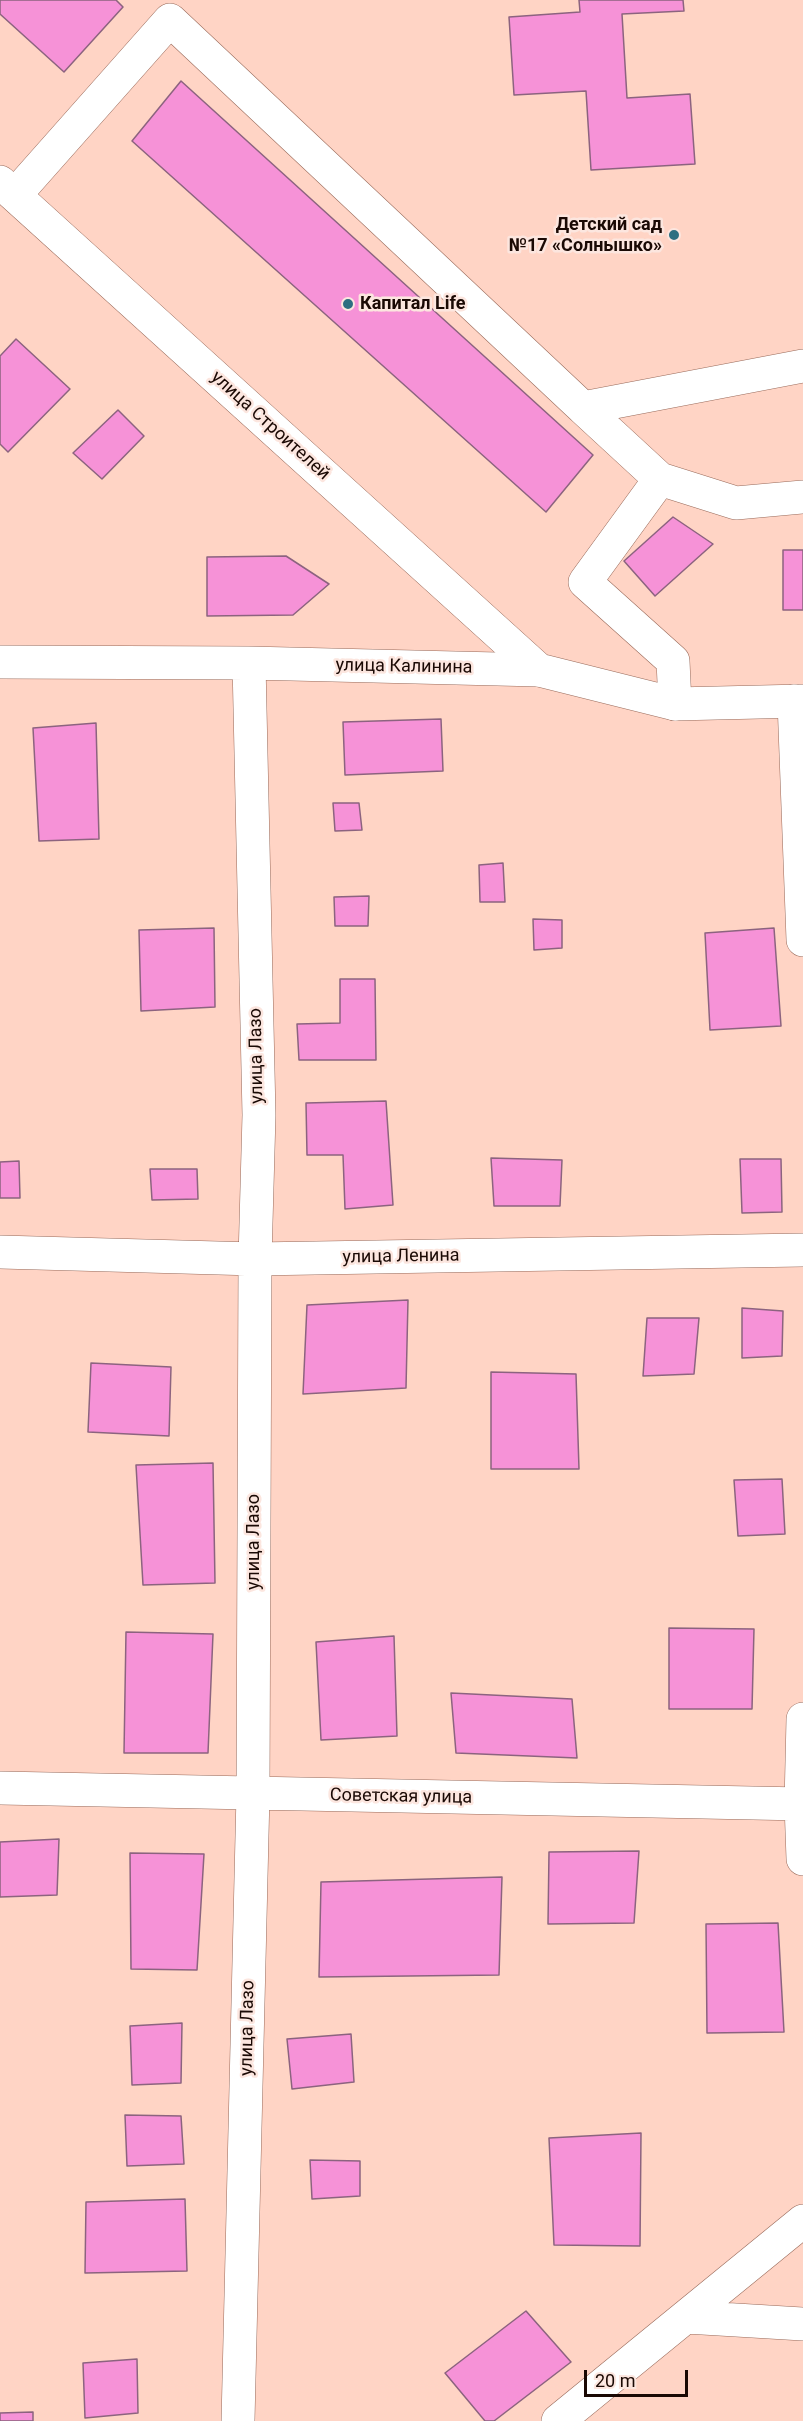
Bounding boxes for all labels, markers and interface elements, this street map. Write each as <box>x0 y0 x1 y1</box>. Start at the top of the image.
place label: Детский сад №17 «Солнышко» <box>509 214 662 256</box>
marker: Детский сад №17 «Солнышко» <box>667 228 681 242</box>
place label: Капитал Life <box>360 293 465 315</box>
marker: Капитал Life <box>341 297 355 311</box>
street label: улица Строителей <box>206 367 334 485</box>
street label: улица Калинина <box>335 655 473 679</box>
street label: улица Лазо <box>245 1008 269 1104</box>
street label: улица Ленина <box>342 1245 460 1269</box>
street label: улица Лазо <box>243 1494 265 1590</box>
street label: Советская улица <box>330 1785 472 1809</box>
street label: улица Лазо <box>236 1980 260 2076</box>
scale bar <box>587 2358 690 2396</box>
text: 20 m <box>595 2370 635 2391</box>

